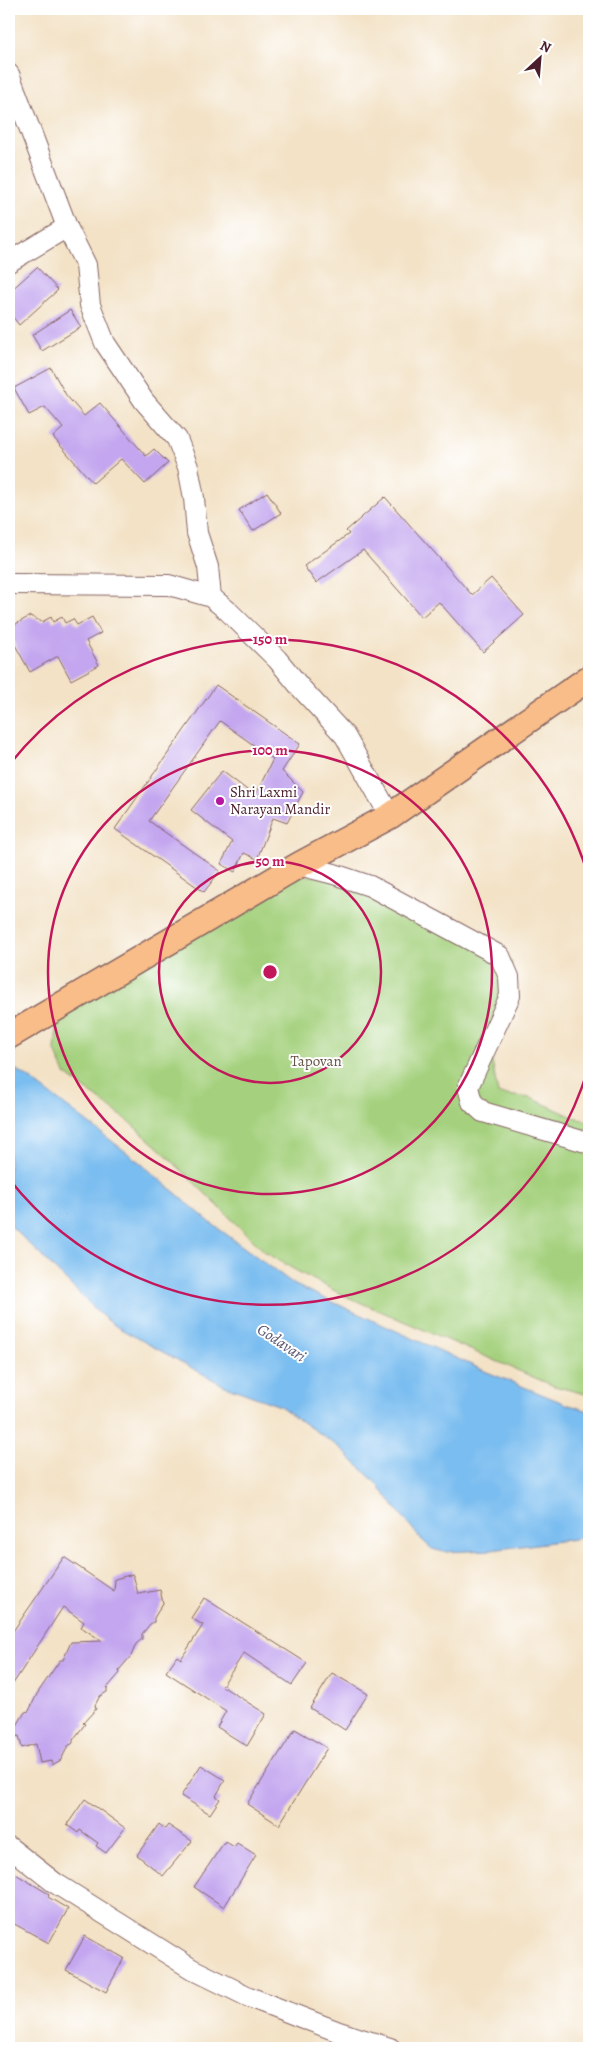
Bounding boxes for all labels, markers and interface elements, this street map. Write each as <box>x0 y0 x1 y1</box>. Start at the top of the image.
north arrow <box>516 32 566 82</box>
text: N <box>537 36 554 58</box>
text: 150 m <box>253 629 288 649</box>
text: 100 m <box>252 740 288 760</box>
place label: Shri Laxmi Narayan Mandir <box>230 782 330 819</box>
marker: Shri Laxmi Narayan Mandir <box>214 795 226 807</box>
text: 50 m <box>255 851 285 871</box>
centre of rings <box>261 963 279 981</box>
park label: Tapovan <box>290 1051 342 1071</box>
water label: Godavari <box>253 1318 310 1367</box>

